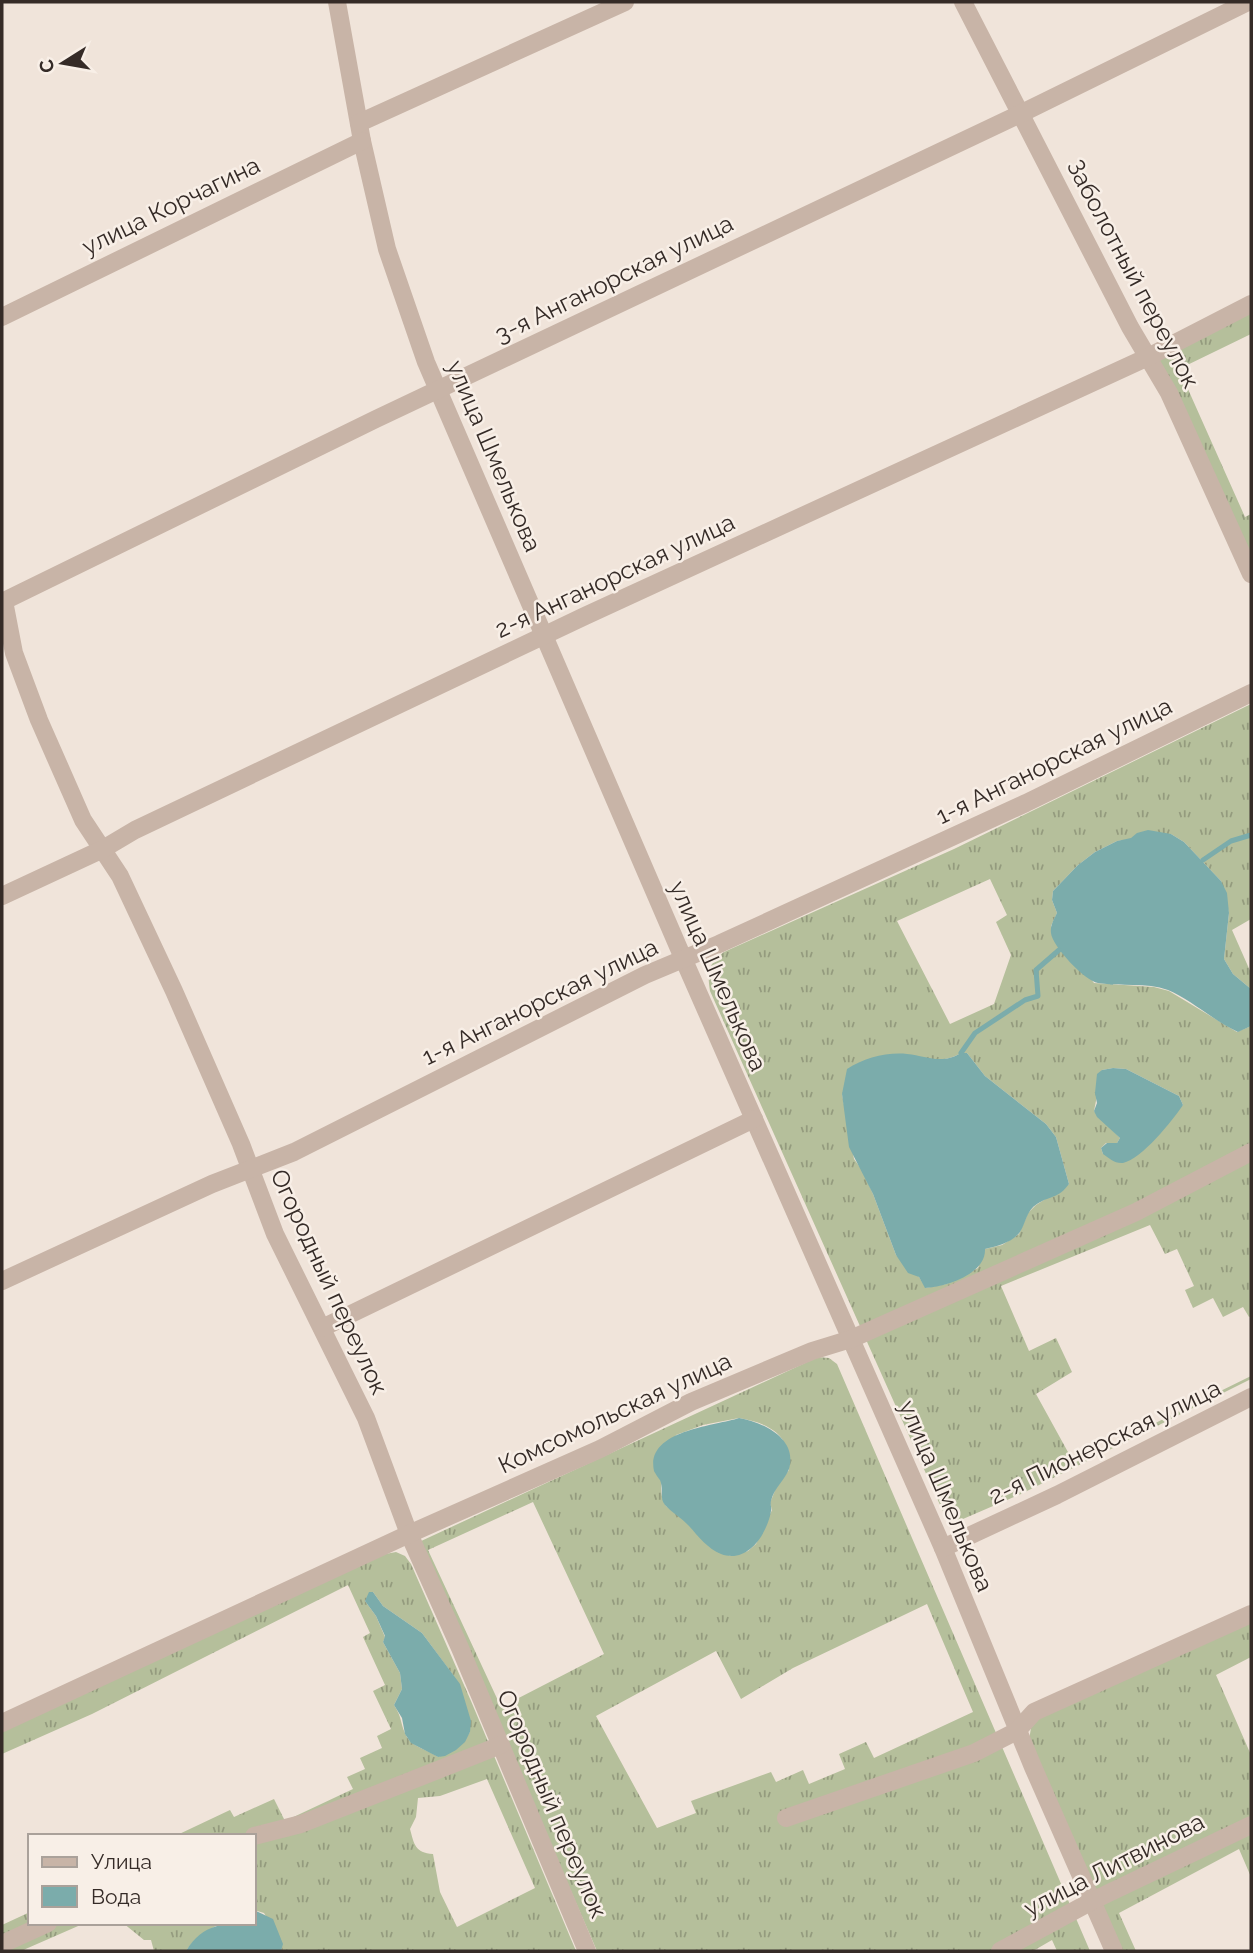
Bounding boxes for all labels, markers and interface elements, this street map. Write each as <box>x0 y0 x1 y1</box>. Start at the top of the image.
north arrow <box>28 28 98 98</box>
text: С <box>34 58 58 75</box>
street label: улица Корчагина <box>77 150 264 261</box>
street label: Заболотный переулок <box>1061 154 1206 393</box>
street label: 3-я Анганорская улица <box>490 208 738 349</box>
street label: улица Шмелькова <box>441 356 548 556</box>
street label: 2-я Анганорская улица <box>490 507 739 644</box>
street label: 1-я Анганорская улица <box>931 691 1176 830</box>
street label: улица Шмелькова <box>663 876 773 1075</box>
street label: 1-я Анганорская улица <box>417 932 662 1071</box>
street label: Огородный переулок <box>264 1165 394 1399</box>
street label: Комсомольская улица <box>494 1346 736 1479</box>
street label: 2-я Пионерская улица <box>984 1373 1225 1510</box>
street label: улица Шмелькова <box>893 1396 1000 1596</box>
street label: Огородный переулок <box>491 1685 614 1922</box>
street label: улица Литвинова <box>1019 1807 1209 1923</box>
legend <box>28 1834 256 1925</box>
text: Улица <box>91 1849 152 1874</box>
text: Вода <box>91 1884 141 1909</box>

